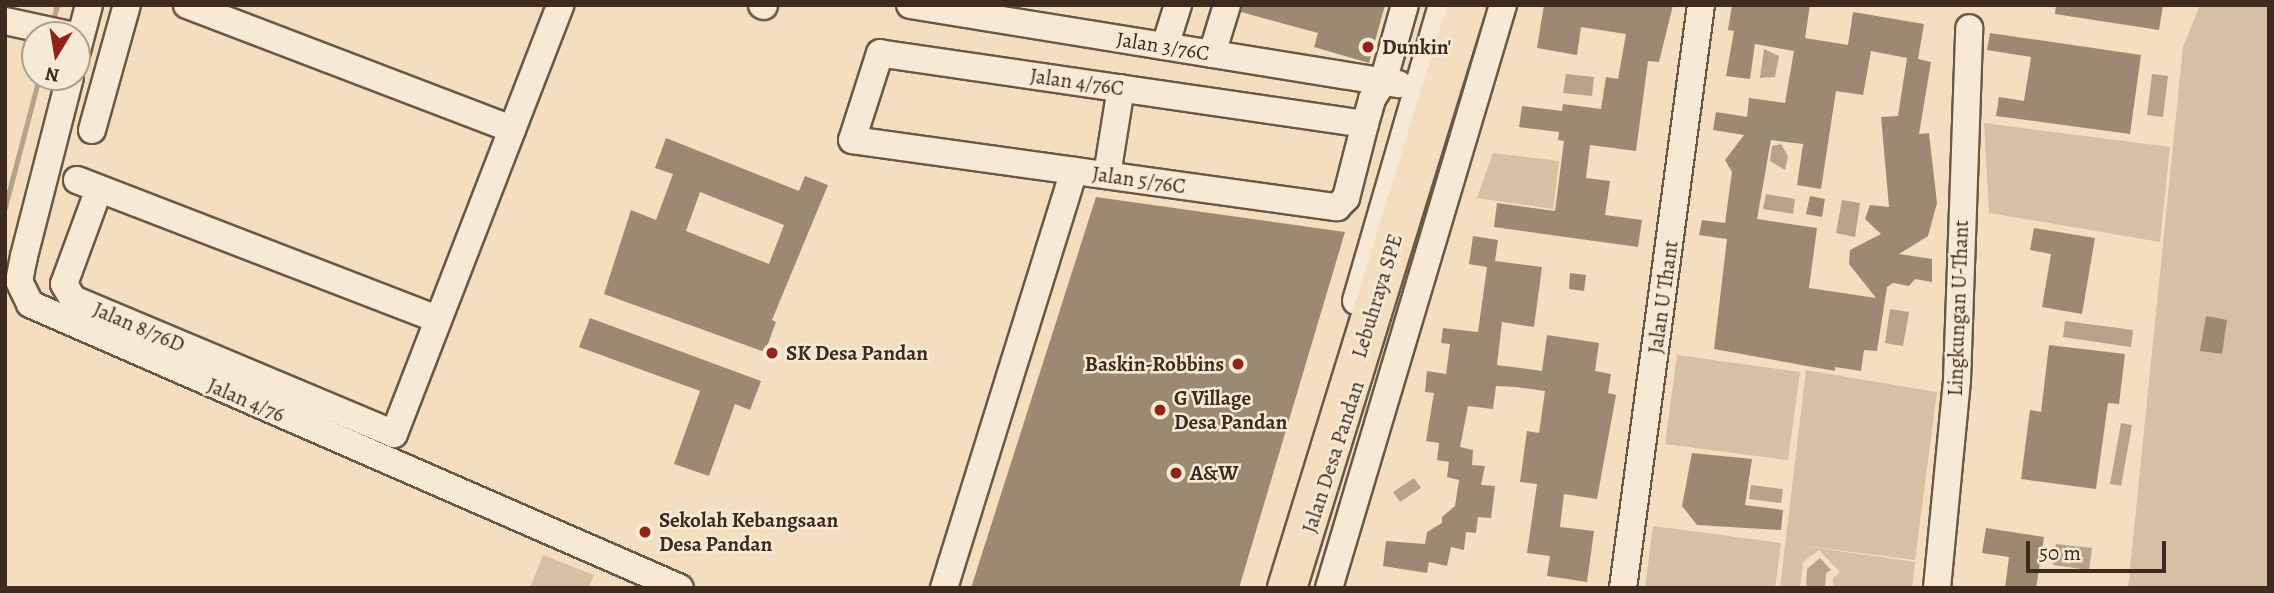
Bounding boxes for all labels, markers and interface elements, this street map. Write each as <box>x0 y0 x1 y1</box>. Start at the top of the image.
north arrow <box>21 21 91 91</box>
street label: Jalan 3/76C <box>1115 26 1211 66</box>
place label: Dunkin' <box>1382 34 1451 60</box>
marker: Dunkin' <box>1360 39 1376 55</box>
text: N <box>43 61 62 89</box>
street label: Jalan 4/76C <box>1028 63 1126 101</box>
street label: Jalan 5/76C <box>1091 161 1187 199</box>
street label: Lingkungan U-Thant <box>1942 219 1974 397</box>
street label: Lebuhraya SPE <box>1346 231 1408 361</box>
street label: Jalan U Thant <box>1643 239 1683 355</box>
street label: Jalan 8/76D <box>89 296 189 358</box>
place label: SK Desa Pandan <box>786 340 928 366</box>
marker: SK Desa Pandan <box>764 345 780 361</box>
place label: Baskin-Robbins <box>1085 351 1224 377</box>
marker: Baskin-Robbins <box>1230 356 1246 372</box>
street label: Jalan 4/76 <box>204 372 288 428</box>
street label: Jalan Desa Pandan <box>1297 378 1369 536</box>
place label: G Village Desa Pandan <box>1174 385 1287 435</box>
marker: G Village Desa Pandan <box>1152 402 1168 418</box>
place label: A&W <box>1190 460 1238 486</box>
marker: A&W <box>1168 465 1184 481</box>
place label: Sekolah Kebangsaan Desa Pandan <box>659 507 838 557</box>
marker: Sekolah Kebangsaan Desa Pandan <box>637 524 653 540</box>
scale bar <box>2029 526 2169 570</box>
text: 50 m <box>2039 539 2081 567</box>

